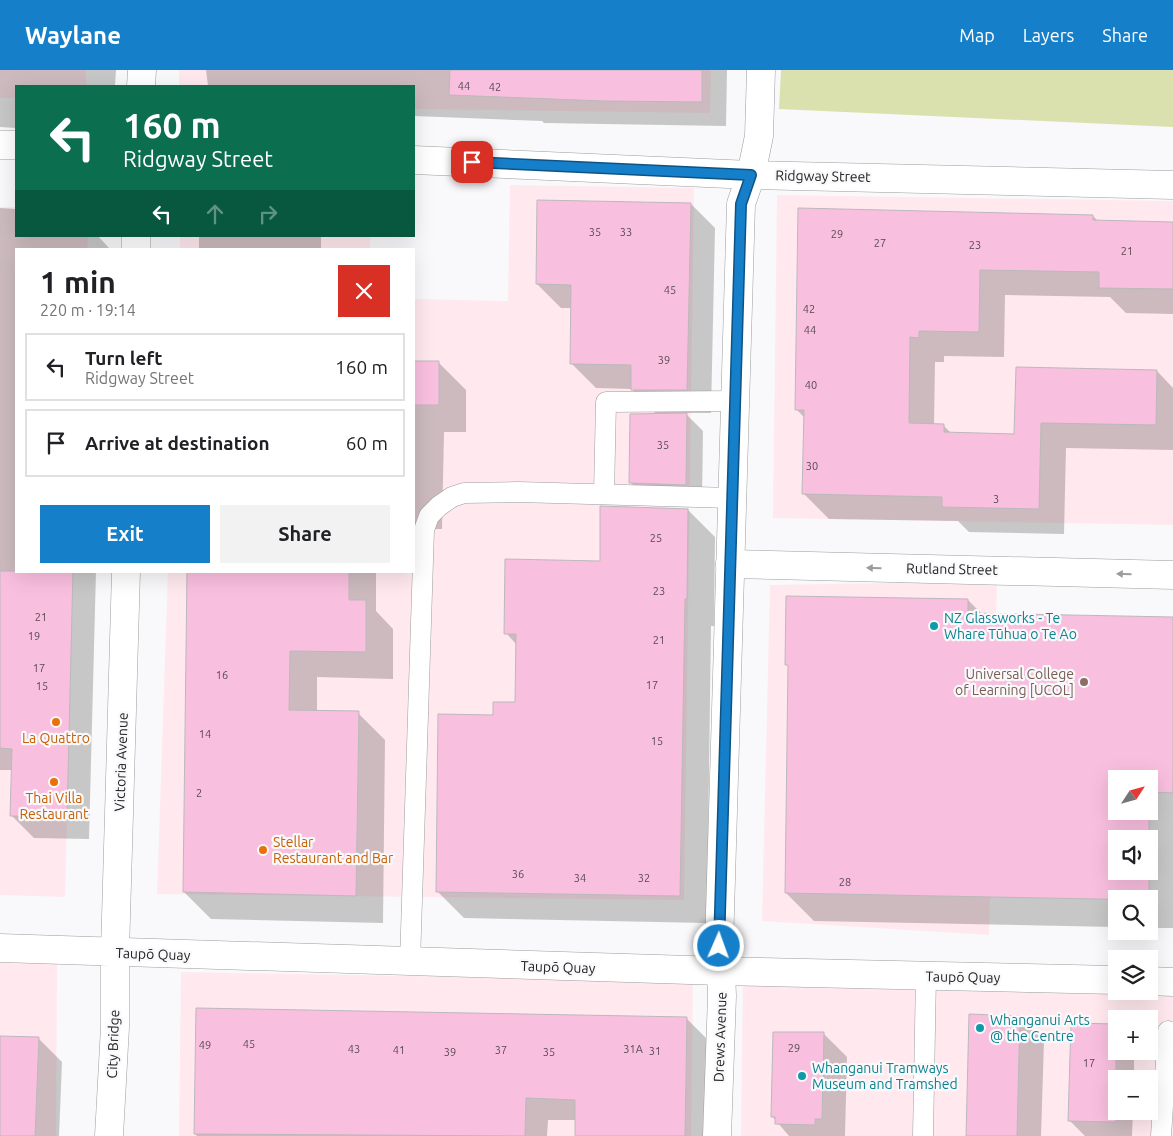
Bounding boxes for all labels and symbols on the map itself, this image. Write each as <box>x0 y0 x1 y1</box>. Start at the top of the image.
house number: 44 <box>458 80 470 92</box>
house number: 42 <box>489 81 501 93</box>
pin <box>451 141 493 183</box>
street label: Ridgway Street <box>775 167 871 185</box>
house number: 35 <box>589 226 601 238</box>
house number: 33 <box>620 226 632 238</box>
house number: 29 <box>831 228 843 240</box>
house number: 27 <box>874 237 886 249</box>
house number: 23 <box>969 239 981 251</box>
house number: 21 <box>1121 245 1133 257</box>
house number: 45 <box>664 284 676 296</box>
house number: 42 <box>803 303 815 315</box>
house number: 44 <box>804 324 816 336</box>
house number: 39 <box>658 354 670 366</box>
house number: 40 <box>805 379 817 391</box>
house number: 35 <box>657 439 669 451</box>
house number: 30 <box>806 460 818 472</box>
house number: 3 <box>993 493 999 505</box>
house number: 25 <box>650 532 662 544</box>
street label: Rutland Street <box>906 560 998 578</box>
one-way arrow <box>866 563 882 571</box>
one-way arrow <box>1116 569 1132 577</box>
house number: 23 <box>653 585 665 597</box>
place label: NZ Glassworks - Te Whare Tūhua o Te Ao <box>944 610 1077 642</box>
house number: 21 <box>35 611 47 623</box>
marker: NZ Glassworks - Te Whare Tūhua o Te Ao <box>928 620 940 632</box>
house number: 19 <box>28 630 40 642</box>
house number: 21 <box>653 634 665 646</box>
house number: 17 <box>33 662 45 674</box>
place label: Universal College of Learning [UCOL] <box>955 666 1074 698</box>
house number: 16 <box>216 669 228 681</box>
marker: Universal College of Learning [UCOL] <box>1078 676 1090 688</box>
house number: 17 <box>646 679 658 691</box>
house number: 15 <box>36 680 48 692</box>
street label: Victoria Avenue <box>111 712 131 812</box>
marker: La Quattro <box>50 716 62 728</box>
house number: 14 <box>199 728 211 740</box>
place label: La Quattro <box>22 730 90 746</box>
house number: 15 <box>651 735 663 747</box>
north arrow <box>1108 770 1158 820</box>
marker: Thai Villa Restaurant <box>48 776 60 788</box>
house number: 2 <box>196 787 202 799</box>
place label: Thai Villa Restaurant <box>19 790 89 822</box>
place label: Stellar Restaurant and Bar <box>273 834 394 866</box>
marker: Stellar Restaurant and Bar <box>257 844 269 856</box>
house number: 36 <box>512 868 524 880</box>
house number: 34 <box>574 872 586 884</box>
house number: 32 <box>638 872 650 884</box>
house number: 28 <box>839 876 851 888</box>
position arrow <box>692 919 744 971</box>
street label: Taupō Quay <box>115 945 191 963</box>
street label: Taupō Quay <box>520 958 596 976</box>
street label: Taupō Quay <box>925 968 1001 986</box>
street label: Drews Avenue <box>710 992 730 1082</box>
street label: City Bridge <box>104 1009 122 1079</box>
place label: Whanganui Arts @ the Centre <box>990 1012 1090 1044</box>
marker: Whanganui Arts @ the Centre <box>974 1022 986 1034</box>
house number: 45 <box>243 1038 255 1050</box>
house number: 49 <box>199 1039 211 1051</box>
house number: 29 <box>788 1042 800 1054</box>
house number: 43 <box>348 1043 360 1055</box>
house number: 31A <box>623 1043 644 1055</box>
house number: 41 <box>393 1044 405 1056</box>
house number: 37 <box>495 1044 507 1056</box>
house number: 31 <box>649 1045 661 1057</box>
house number: 39 <box>444 1046 456 1058</box>
house number: 35 <box>543 1046 555 1058</box>
house number: 17 <box>1083 1057 1095 1069</box>
place label: Whanganui Tramways Museum and Tramshed <box>812 1060 958 1092</box>
marker: Whanganui Tramways Museum and Tramshed <box>796 1070 808 1082</box>

